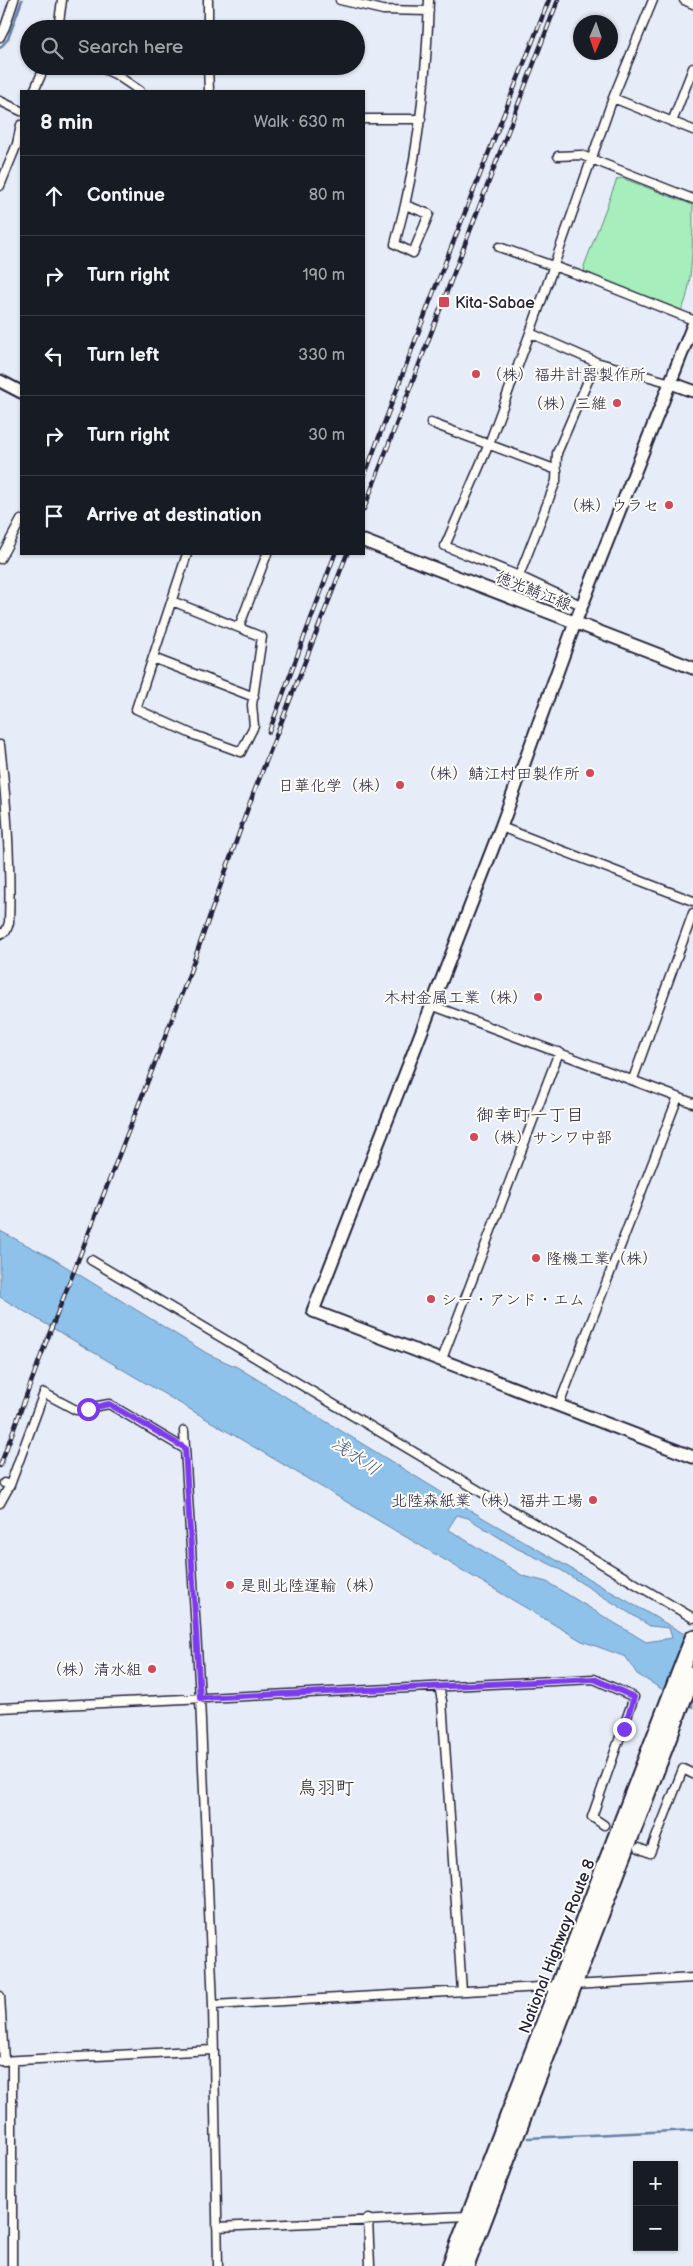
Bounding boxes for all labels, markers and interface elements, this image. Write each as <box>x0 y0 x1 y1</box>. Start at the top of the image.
north arrow <box>573 15 618 60</box>
search box <box>20 20 365 75</box>
icon: search <box>38 34 66 62</box>
text: Search here <box>78 36 183 59</box>
text: 8 min <box>40 110 93 135</box>
text: Walk · 630 m <box>254 113 345 132</box>
icon: ahead <box>40 182 68 210</box>
text: Continue <box>87 184 165 207</box>
text: 80 m <box>309 186 345 205</box>
icon: right <box>40 262 68 290</box>
text: Turn right <box>87 264 170 287</box>
text: 190 m <box>303 266 345 285</box>
place label: Kita-Sabae <box>455 294 535 313</box>
marker: Kita-Sabae <box>437 295 451 309</box>
icon: left <box>40 342 68 370</box>
text: Turn left <box>87 344 159 367</box>
text: 330 m <box>298 346 345 365</box>
place label: （株）福井計器製作所 <box>486 366 646 385</box>
marker: （株）福井計器製作所 <box>470 368 482 380</box>
place label: （株）三維 <box>527 395 607 414</box>
marker: （株）三維 <box>611 397 623 409</box>
icon: right <box>40 422 68 450</box>
text: Turn right <box>87 424 170 447</box>
text: 30 m <box>308 426 345 445</box>
place label: （株）ウラセ <box>563 497 659 516</box>
marker: （株）ウラセ <box>663 499 675 511</box>
icon: arrive <box>40 502 68 530</box>
text: Arrive at destination <box>87 504 262 527</box>
street label: 徳光鯖江線 <box>493 568 574 615</box>
place label: （株）鯖江村田製作所 <box>420 765 580 784</box>
marker: （株）鯖江村田製作所 <box>584 767 596 779</box>
place label: 日華化学（株） <box>278 777 390 796</box>
marker: 日華化学（株） <box>394 779 406 791</box>
place label: 木村金属工業（株） <box>384 989 528 1008</box>
marker: 木村金属工業（株） <box>532 991 544 1003</box>
district label: 御幸町一丁目 <box>476 1105 584 1126</box>
place label: （株）サンワ中部 <box>484 1129 612 1148</box>
marker: （株）サンワ中部 <box>468 1131 480 1143</box>
place label: 隆機工業（株） <box>546 1250 658 1269</box>
marker: 隆機工業（株） <box>530 1252 542 1264</box>
place label: シー・アンド・エム <box>441 1291 585 1310</box>
marker: シー・アンド・エム <box>425 1293 437 1305</box>
route start <box>77 1398 100 1421</box>
water label: 浅水川 <box>327 1433 384 1480</box>
place label: 北陸森紙業（株）福井工場 <box>391 1492 583 1511</box>
marker: 北陸森紙業（株）福井工場 <box>587 1494 599 1506</box>
place label: 是則北陸運輸（株） <box>240 1577 384 1596</box>
marker: 是則北陸運輸（株） <box>224 1579 236 1591</box>
place label: （株）清水組 <box>46 1661 142 1680</box>
marker: （株）清水組 <box>146 1663 158 1675</box>
route end <box>613 1718 636 1741</box>
district label: 鳥羽町 <box>297 1777 355 1800</box>
street label: National Highway Route 8 <box>515 1857 599 2036</box>
map controls <box>633 2161 678 2251</box>
button: + <box>633 2161 678 2206</box>
button: − <box>633 2206 678 2251</box>

